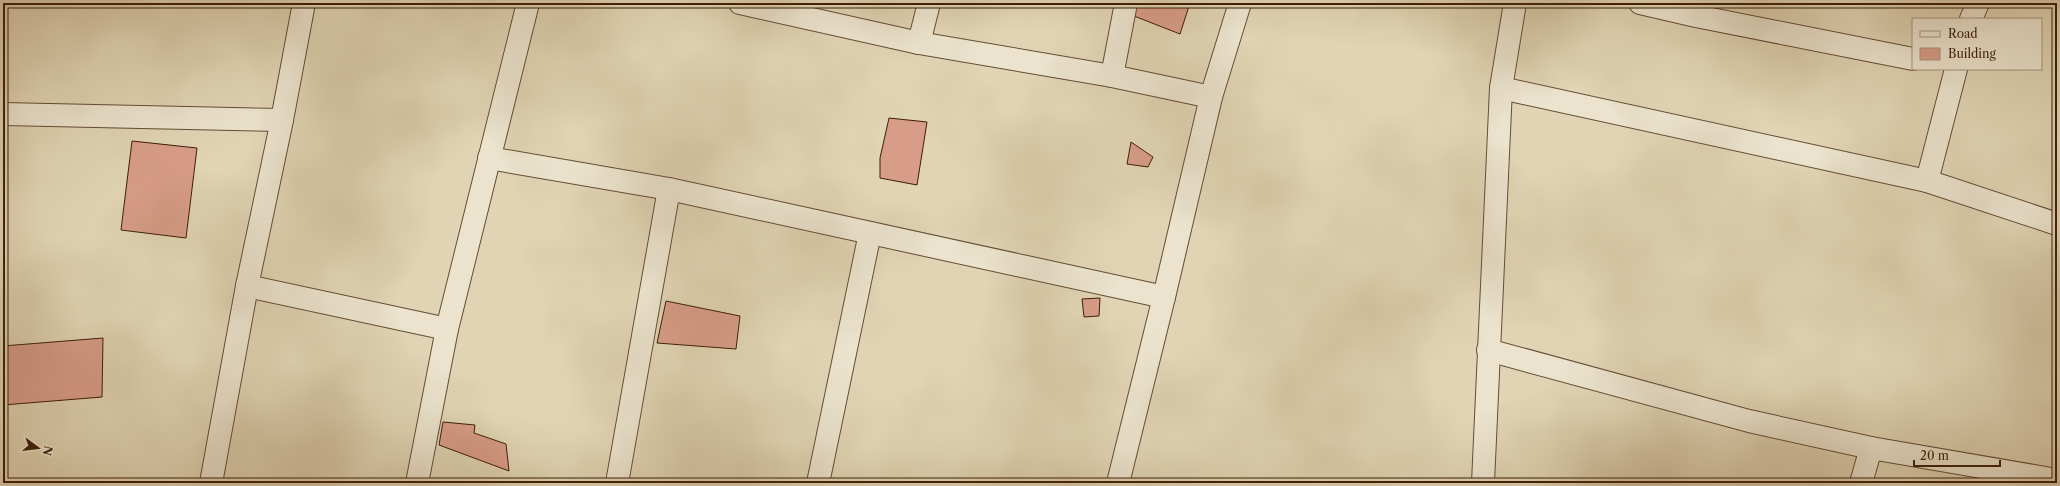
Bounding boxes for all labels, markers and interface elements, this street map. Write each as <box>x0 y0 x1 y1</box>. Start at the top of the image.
legend <box>1912 18 2042 70</box>
text: Road <box>1948 26 1978 41</box>
text: Building <box>1948 46 1996 61</box>
north arrow <box>18 428 58 468</box>
scale bar <box>1914 442 2000 468</box>
text: N <box>40 444 56 457</box>
text: 20 m <box>1920 448 1949 463</box>

